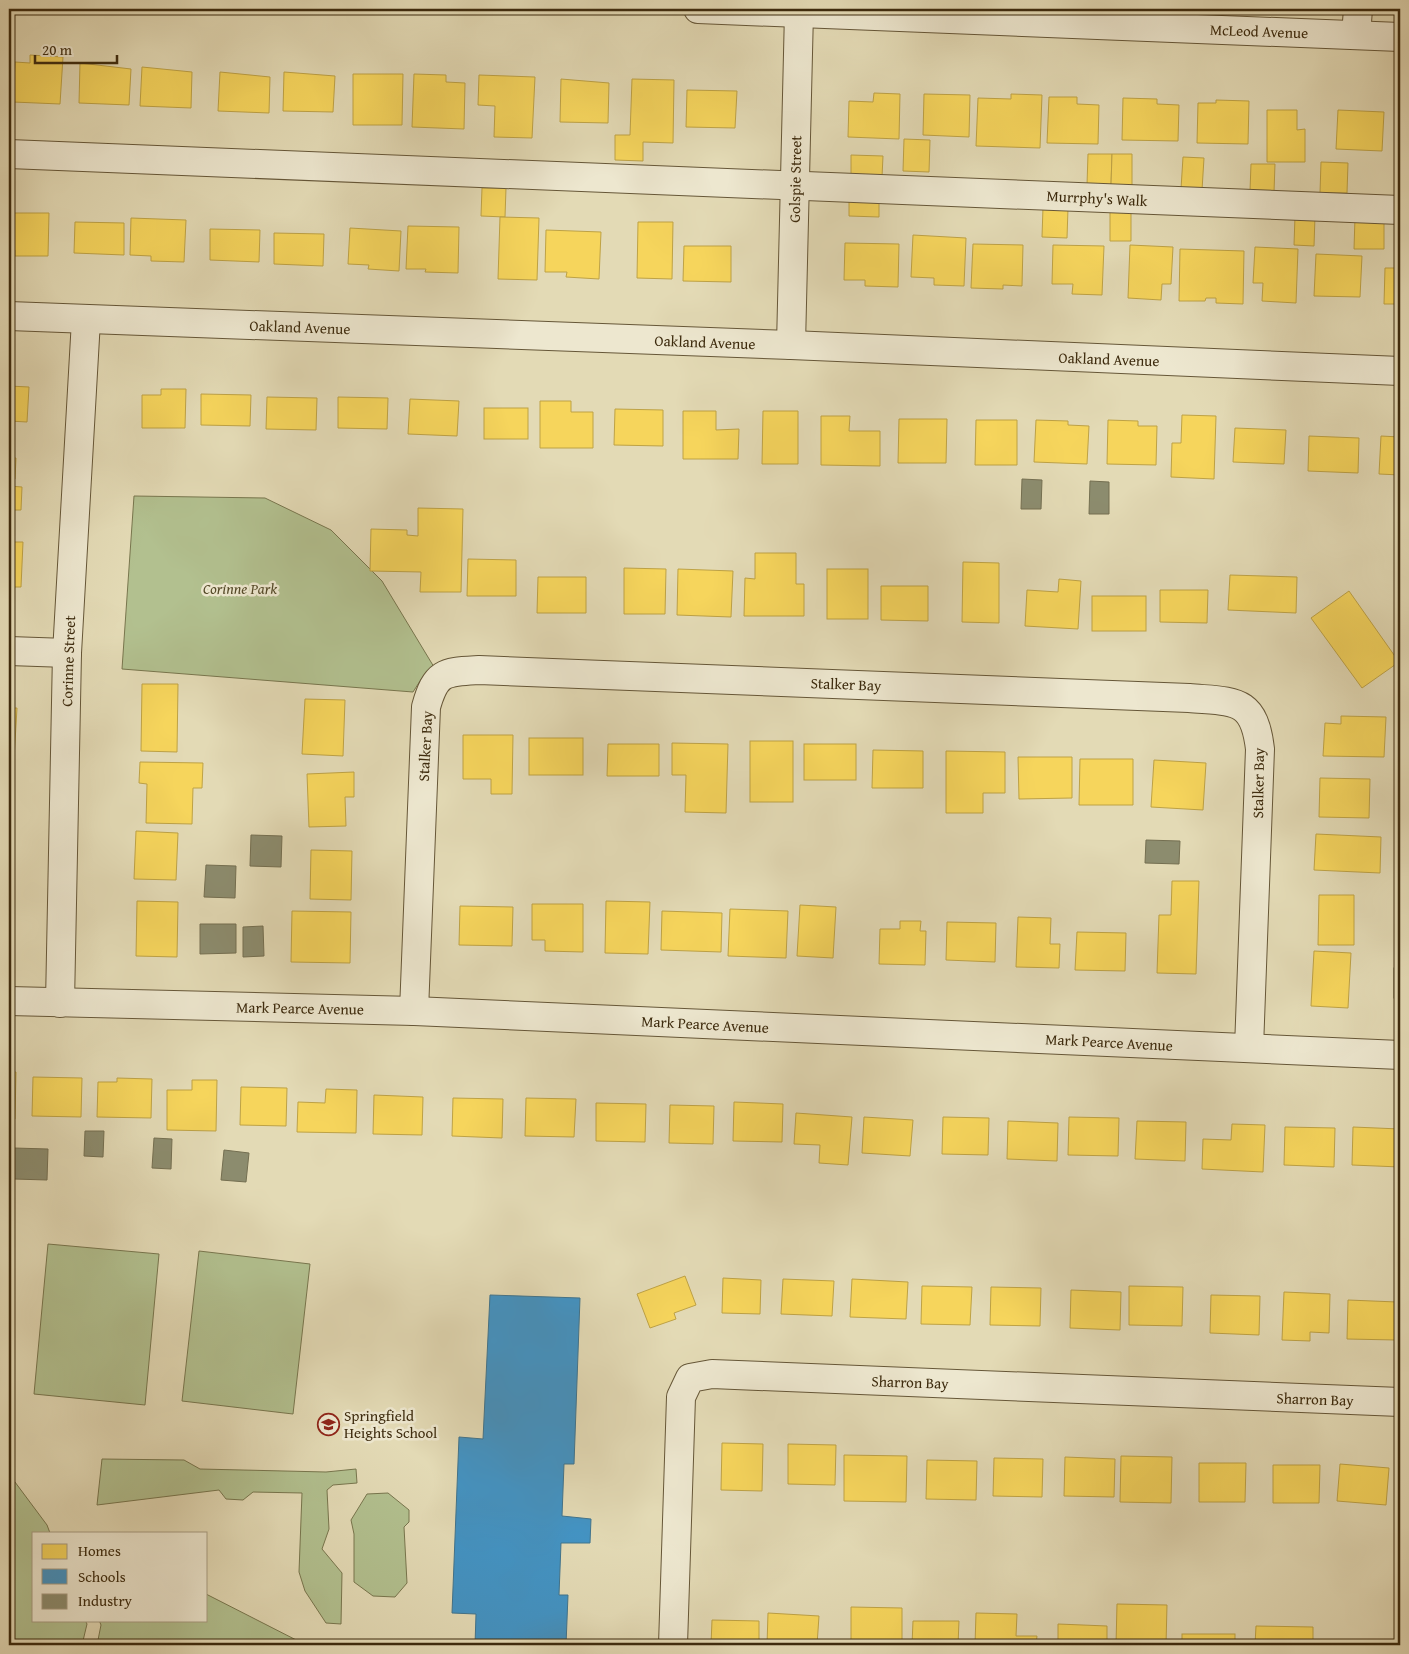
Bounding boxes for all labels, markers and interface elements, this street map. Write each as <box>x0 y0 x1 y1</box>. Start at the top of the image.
street label: McLeod Avenue <box>1209 19 1309 43</box>
scale bar <box>35 32 118 64</box>
text: 20 m <box>42 39 73 60</box>
street label: Golspie Street <box>784 134 806 223</box>
street label: Murrphy's Walk <box>1046 185 1148 211</box>
street label: Oakland Avenue <box>249 315 351 339</box>
street label: Oakland Avenue <box>654 330 756 354</box>
street label: Oakland Avenue <box>1058 347 1160 371</box>
park label: Corinne Park <box>203 578 277 599</box>
street label: Corinne Street <box>56 614 80 707</box>
street label: Stalker Bay <box>810 672 882 696</box>
street label: Stalker Bay <box>413 710 437 782</box>
street label: Stalker Bay <box>1247 747 1269 819</box>
street label: Mark Pearce Avenue <box>236 996 364 1020</box>
street label: Mark Pearce Avenue <box>641 1010 769 1038</box>
street label: Mark Pearce Avenue <box>1045 1028 1173 1056</box>
street label: Sharron Bay <box>871 1370 950 1394</box>
street label: Sharron Bay <box>1276 1387 1355 1411</box>
place label: Springfield Heights School <box>344 1405 437 1443</box>
school or university icon: Springfield Heights School <box>316 1412 340 1436</box>
legend <box>32 1532 208 1622</box>
text: Homes <box>78 1540 121 1561</box>
text: Schools <box>78 1566 126 1587</box>
text: Industry <box>78 1590 133 1611</box>

